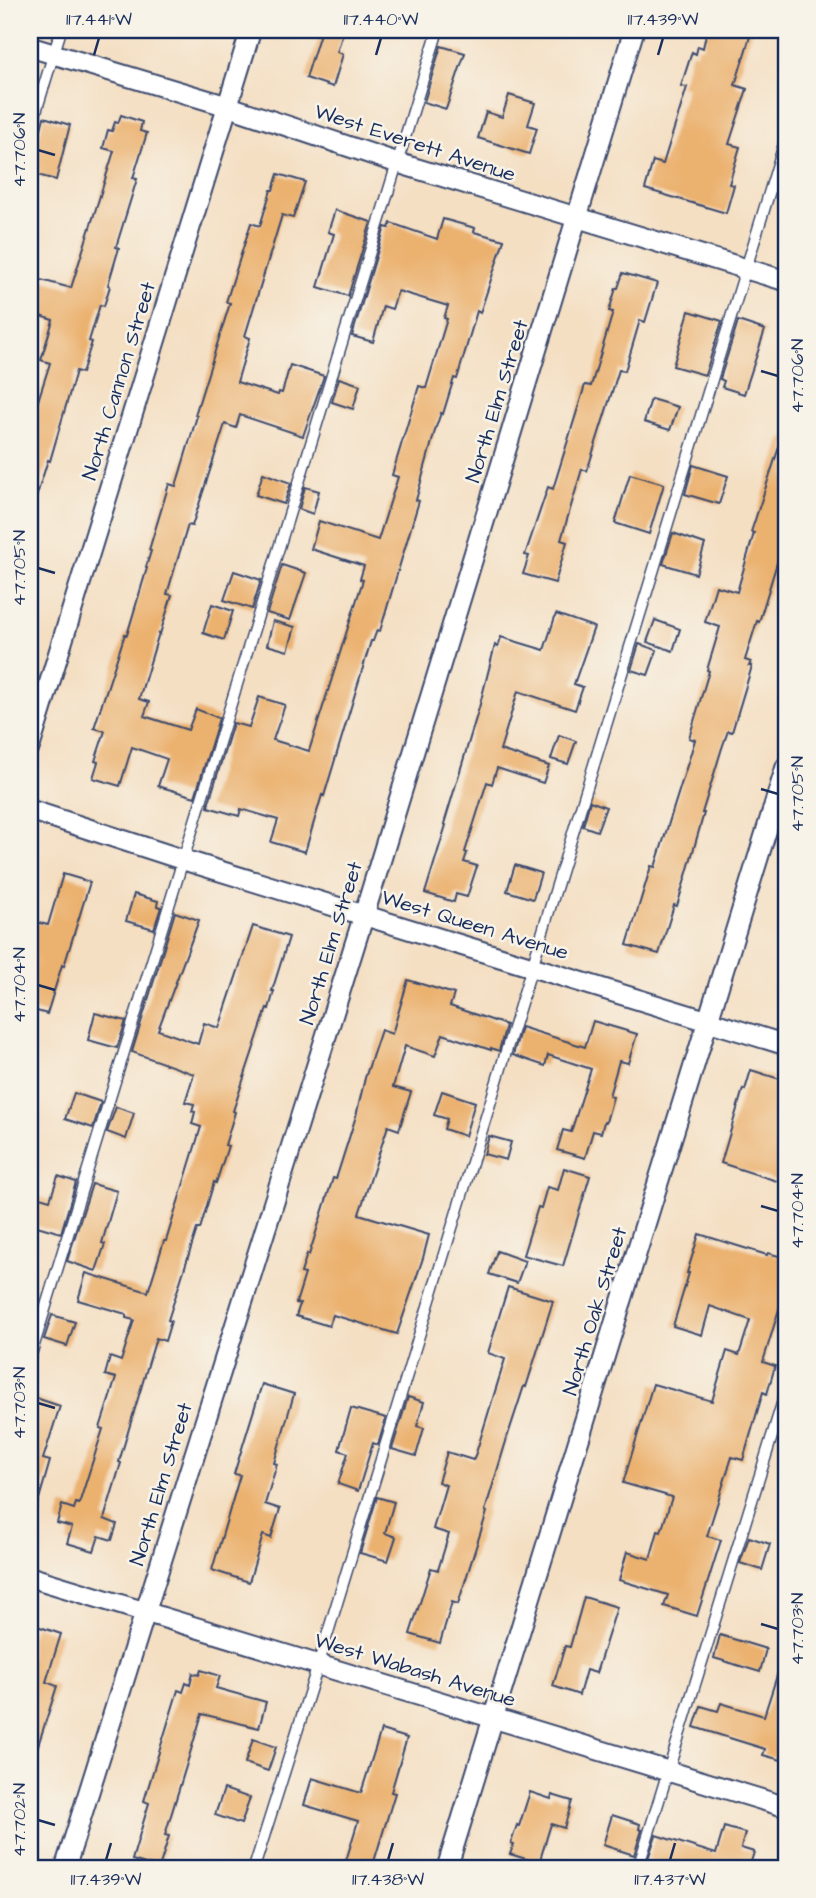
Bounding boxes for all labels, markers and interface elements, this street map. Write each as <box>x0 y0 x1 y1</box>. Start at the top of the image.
text: 117.441°W <box>66 7 132 32</box>
text: 117.440°W <box>344 7 419 32</box>
text: 117.439°W <box>628 7 698 32</box>
street label: West Everett Avenue <box>311 97 519 189</box>
text: 47.706°N <box>7 113 32 187</box>
street label: North Cannon Street <box>75 278 163 484</box>
street label: North Elm Street <box>458 315 536 486</box>
text: 47.706°N <box>785 339 810 413</box>
text: 47.705°N <box>7 530 32 606</box>
text: 47.705°N <box>785 756 810 832</box>
street label: North Elm Street <box>292 857 370 1028</box>
street label: West Queen Avenue <box>378 883 572 967</box>
text: 47.704°N <box>7 947 32 1023</box>
text: 47.704°N <box>785 1173 810 1249</box>
street label: North Oak Street <box>556 1223 635 1399</box>
text: 47.703°N <box>7 1367 32 1439</box>
street label: North Elm Street <box>122 1398 200 1569</box>
text: 47.703°N <box>785 1593 810 1665</box>
street label: West Wabash Avenue <box>311 1626 519 1714</box>
text: 47.702°N <box>7 1783 32 1857</box>
text: 117.439°W <box>71 1867 141 1892</box>
text: 117.438°W <box>352 1867 424 1892</box>
text: 117.437°W <box>634 1867 706 1892</box>

